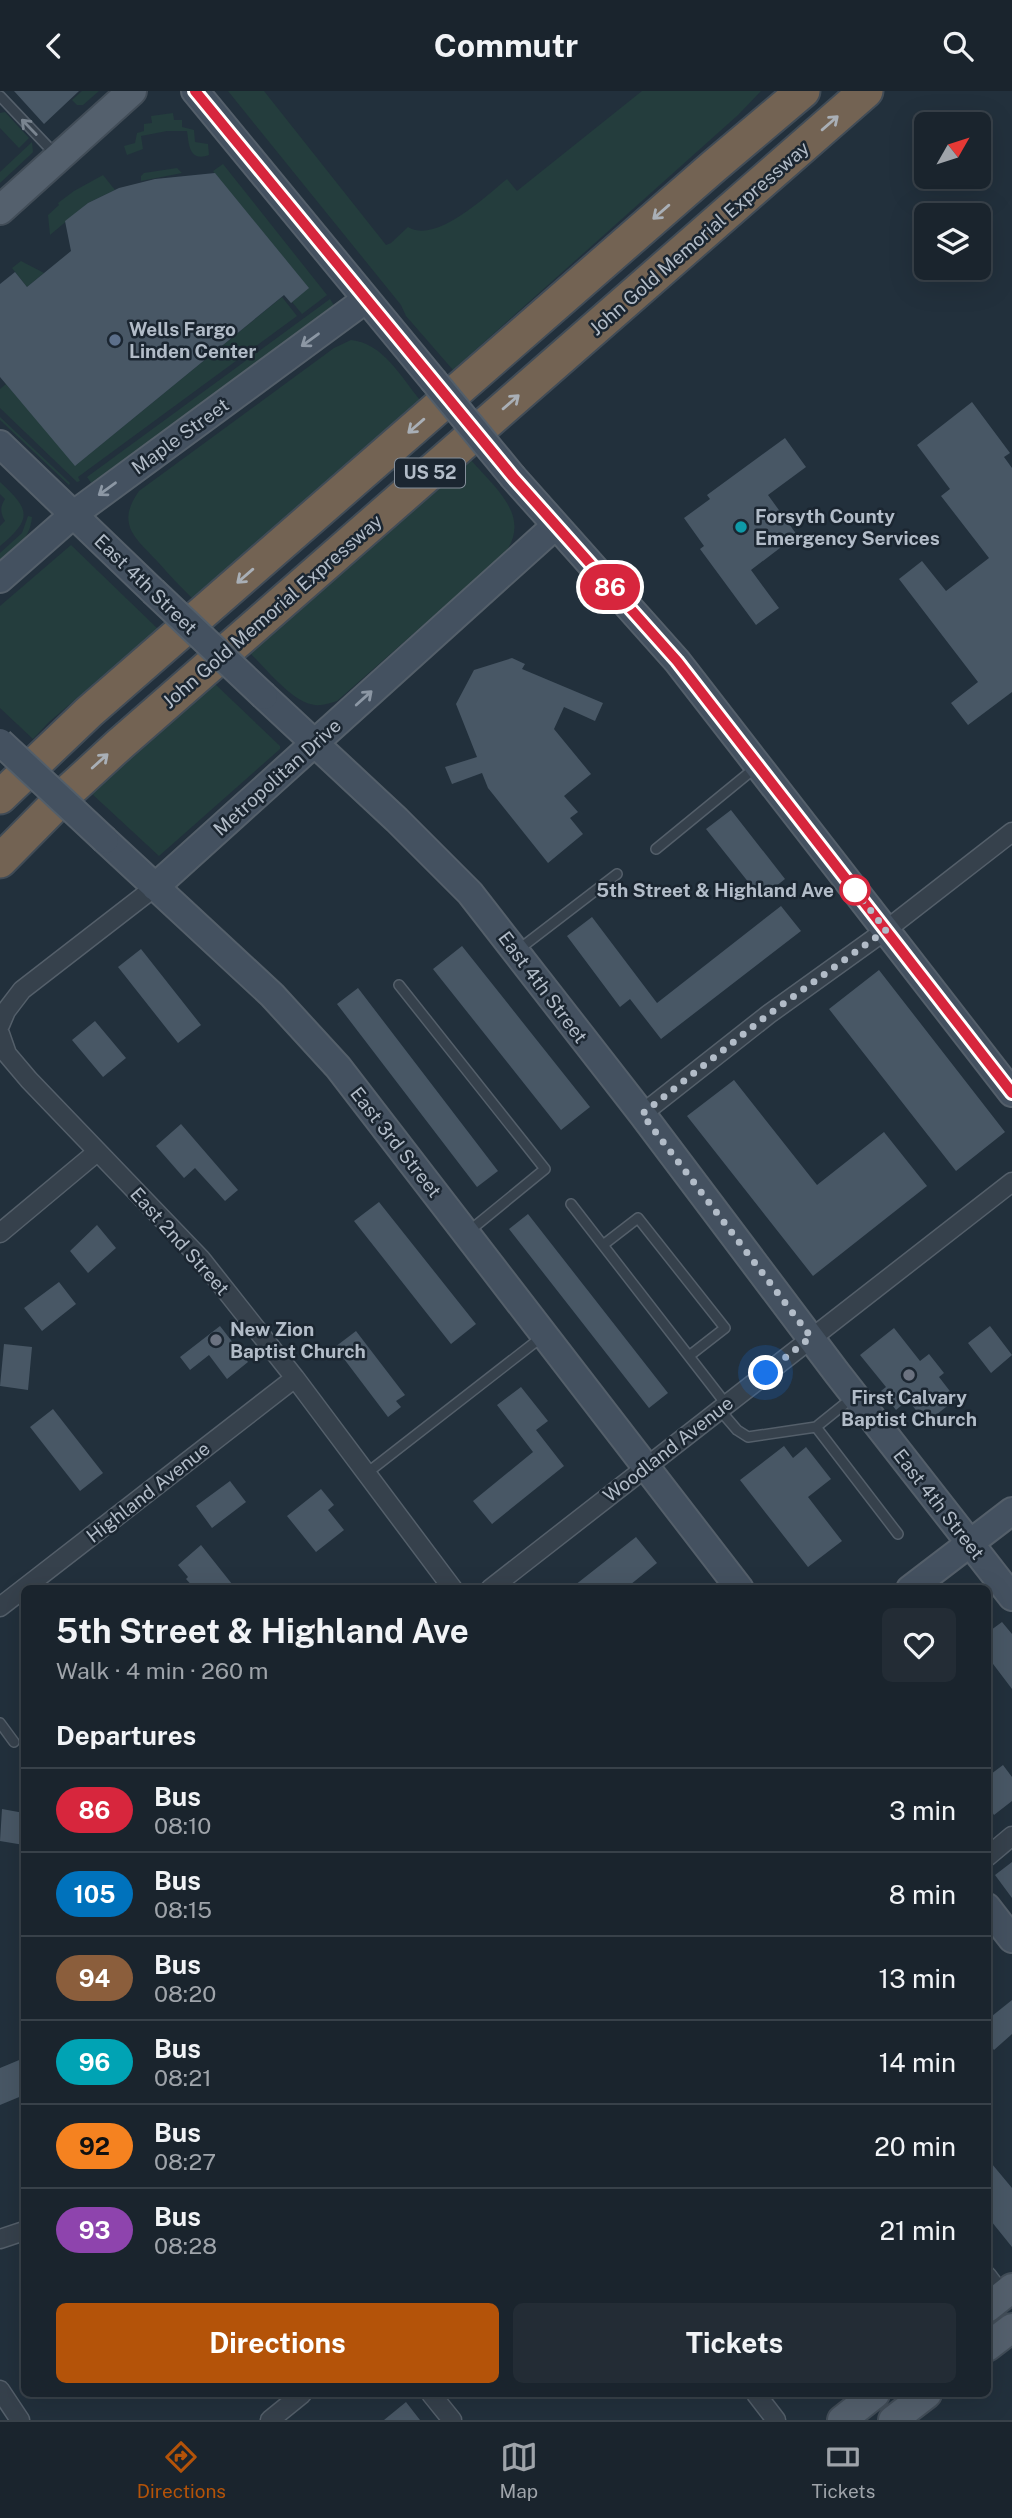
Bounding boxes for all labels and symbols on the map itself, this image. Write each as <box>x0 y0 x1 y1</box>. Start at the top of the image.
north arrow <box>914 112 990 189</box>
one-way arrow <box>821 115 839 131</box>
one-way arrow <box>21 119 38 136</box>
street label: John Gold Memorial Expressway <box>585 137 813 339</box>
one-way arrow <box>653 204 671 220</box>
place label: Wells Fargo Linden Center <box>129 318 257 362</box>
marker: Wells Fargo Linden Center <box>107 332 123 348</box>
one-way arrow <box>301 332 320 347</box>
street label: Maple Street <box>127 393 233 479</box>
one-way arrow <box>502 394 520 410</box>
one-way arrow <box>408 418 426 434</box>
road number: US 52 <box>395 459 465 487</box>
one-way arrow <box>98 482 117 496</box>
place label: Forsyth County Emergency Services <box>755 505 940 549</box>
street label: John Gold Memorial Expressway <box>158 510 386 712</box>
marker: Forsyth County Emergency Services <box>733 519 749 535</box>
street label: East 4th Street <box>90 530 202 638</box>
line badge: 86 <box>578 564 642 610</box>
one-way arrow <box>236 568 254 584</box>
one-way arrow <box>355 689 372 706</box>
street label: Metropolitan Drive <box>209 714 345 840</box>
one-way arrow <box>91 753 108 770</box>
marker: 5th Street & Highland Ave <box>840 875 870 905</box>
place label: 5th Street & Highland Ave <box>596 879 834 901</box>
street label: East 4th Street <box>494 927 592 1047</box>
street label: East 3rd Street <box>346 1082 446 1202</box>
street label: East 2nd Street <box>126 1183 234 1299</box>
place label: New Zion Baptist Church <box>230 1318 366 1362</box>
marker: New Zion Baptist Church <box>208 1332 224 1348</box>
your location <box>748 1355 783 1390</box>
marker: First Calvary Baptist Church <box>901 1367 917 1383</box>
place label: First Calvary Baptist Church <box>841 1386 977 1430</box>
street label: Woodland Avenue <box>599 1392 737 1506</box>
street label: Highland Avenue <box>82 1437 214 1547</box>
street label: East 4th Street <box>889 1444 989 1564</box>

